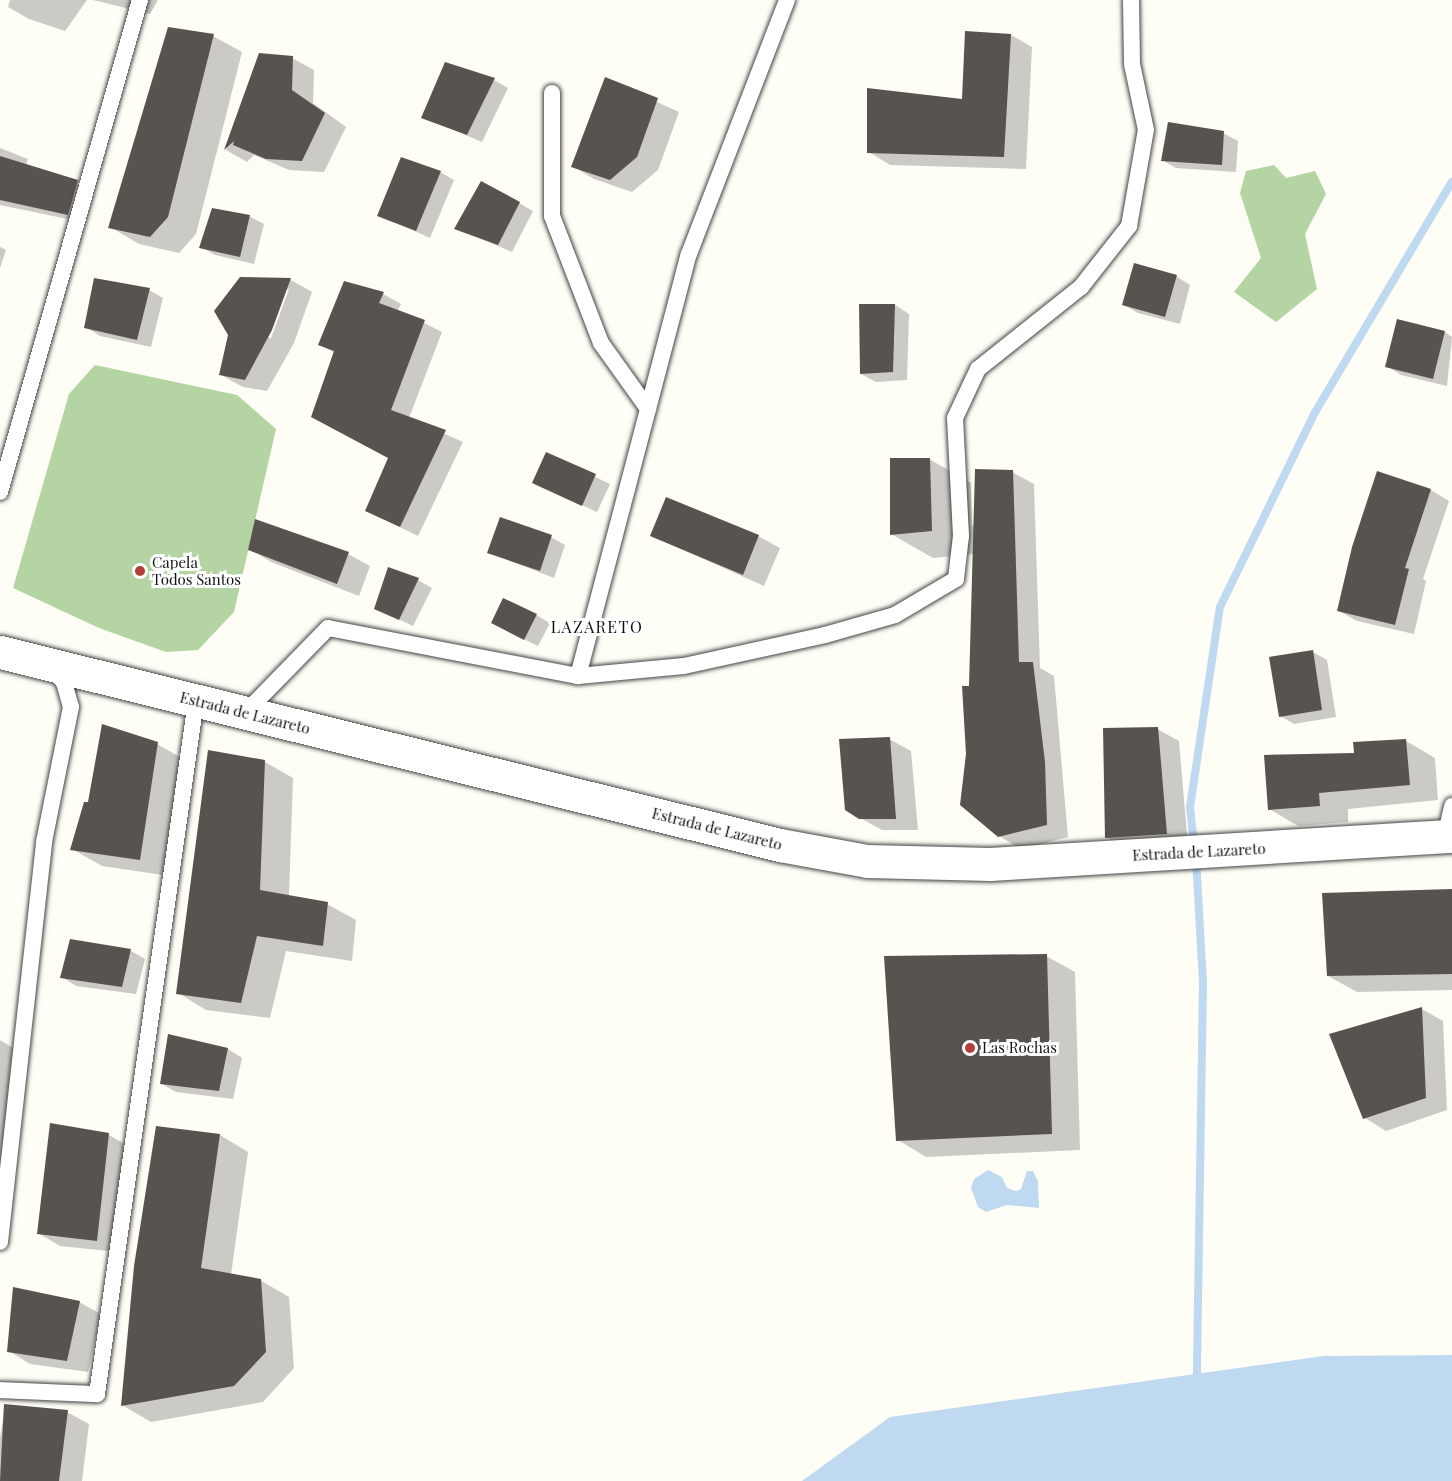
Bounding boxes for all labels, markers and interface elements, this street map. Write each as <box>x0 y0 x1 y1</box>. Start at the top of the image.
place label: Capela Todos Santos <box>152 553 241 588</box>
marker: Capela Todos Santos <box>133 564 147 578</box>
district label: LAZARETO <box>551 617 643 637</box>
street label: Estrada de Lazareto <box>178 688 312 738</box>
street label: Estrada de Lazareto <box>650 804 784 854</box>
street label: Estrada de Lazareto <box>1132 840 1266 864</box>
place label: Las Rochas <box>982 1039 1057 1057</box>
marker: Las Rochas <box>963 1041 977 1055</box>

